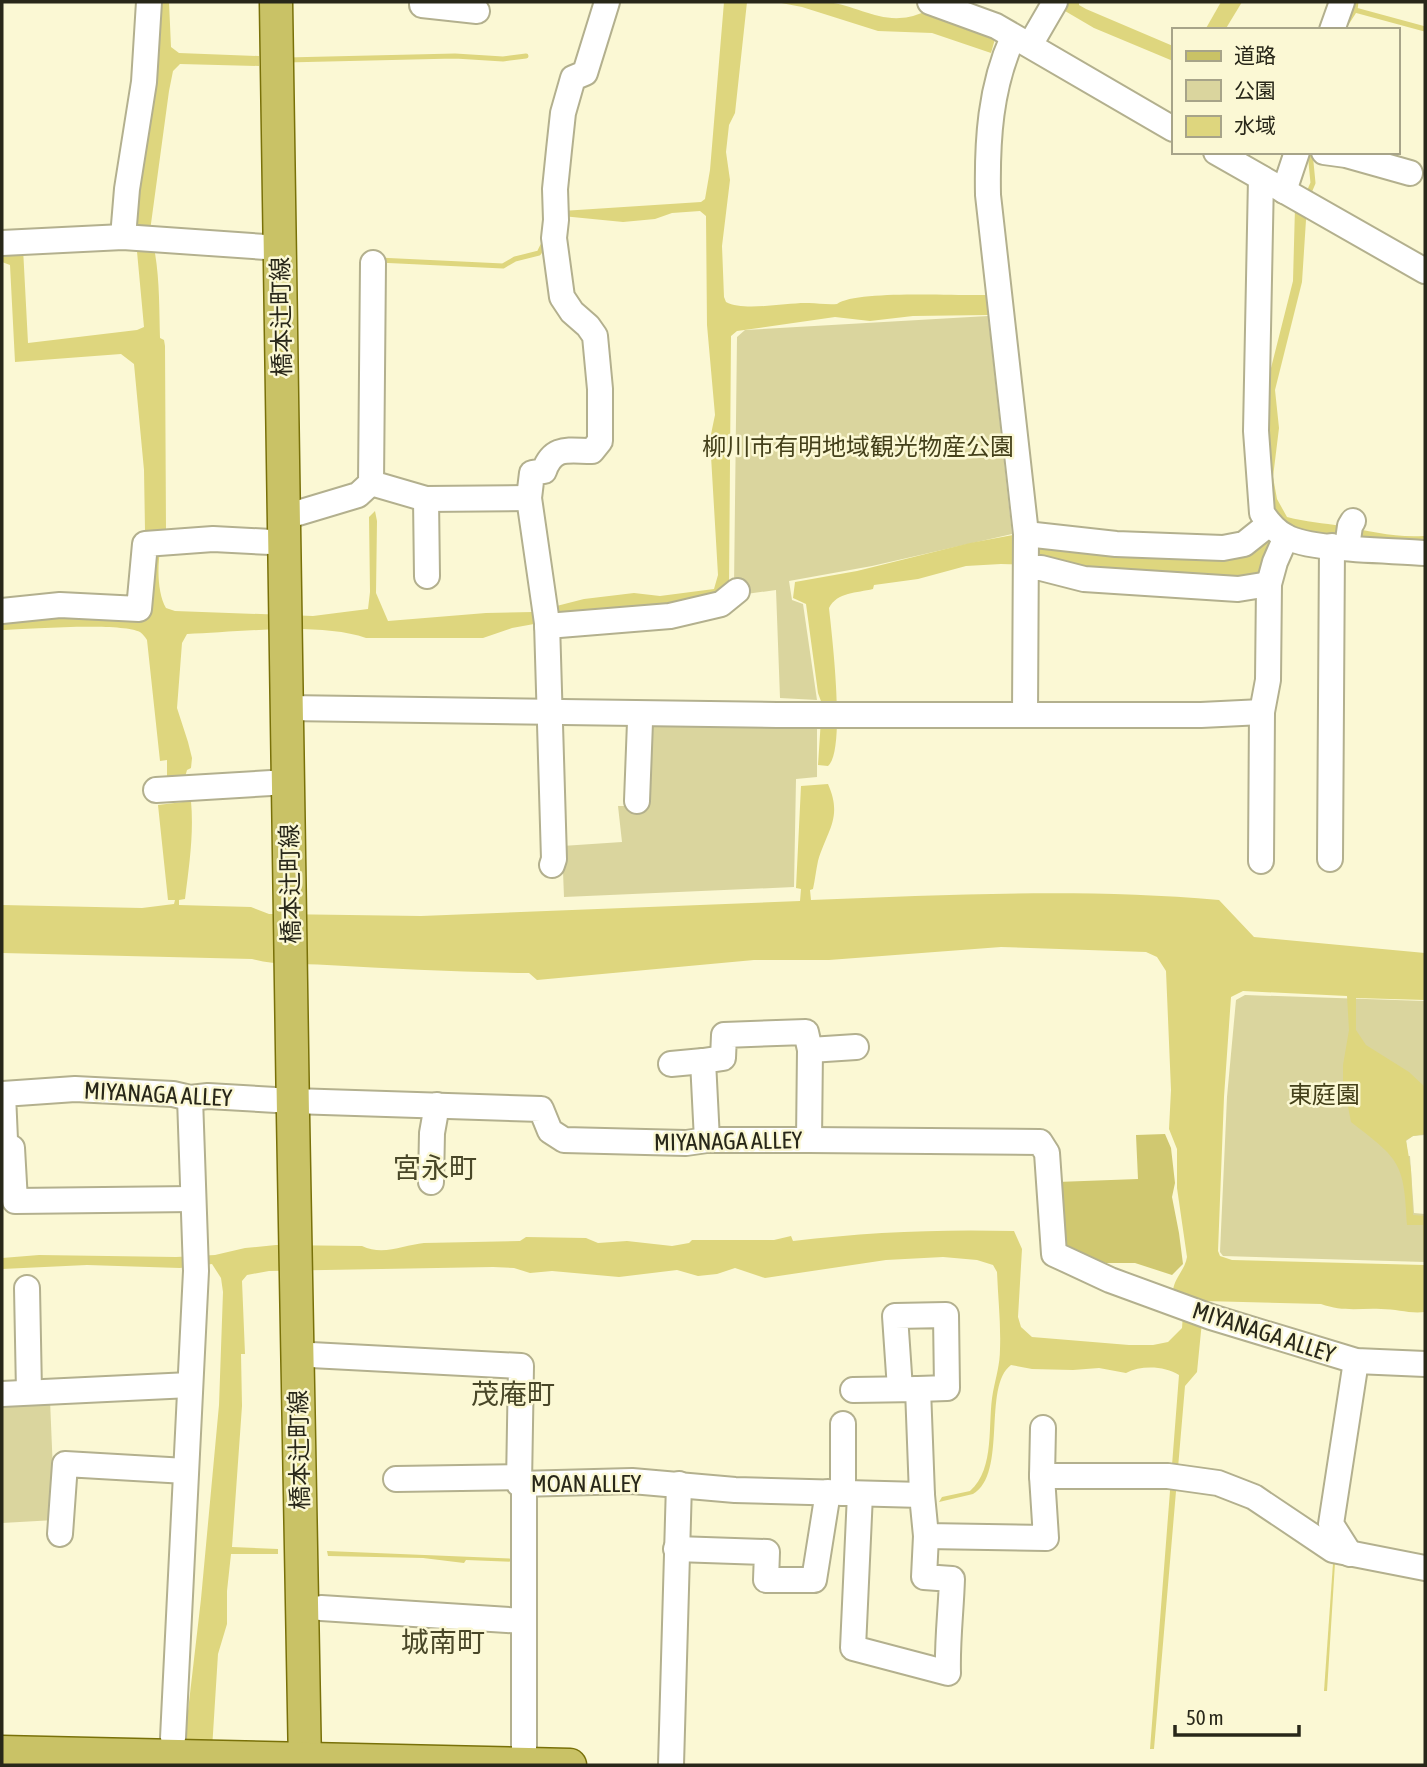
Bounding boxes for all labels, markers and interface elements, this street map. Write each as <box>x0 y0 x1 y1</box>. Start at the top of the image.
legend <box>1172 28 1399 154</box>
text: 道路 <box>1234 43 1276 67</box>
text: 公園 <box>1234 78 1276 102</box>
text: 水域 <box>1234 113 1276 137</box>
street label: 橋本辻町線 <box>266 257 296 377</box>
park label: 柳川市有明地域観光物産公園 <box>702 433 1014 460</box>
street label: 橋本辻町線 <box>275 824 305 944</box>
street label: MIYANAGA ALLEY <box>83 1077 233 1111</box>
park label: 東庭園 <box>1288 1081 1360 1108</box>
street label: MIYANAGA ALLEY <box>654 1126 803 1156</box>
district label: 宮永町 <box>393 1152 477 1184</box>
street label: MIYANAGA ALLEY <box>1189 1296 1339 1368</box>
district label: 茂庵町 <box>471 1378 555 1410</box>
street label: 橋本辻町線 <box>284 1390 314 1510</box>
street label: MOAN ALLEY <box>531 1470 642 1497</box>
district label: 城南町 <box>401 1626 485 1658</box>
scale bar <box>1175 1694 1299 1738</box>
text: 50 m <box>1186 1705 1224 1729</box>

